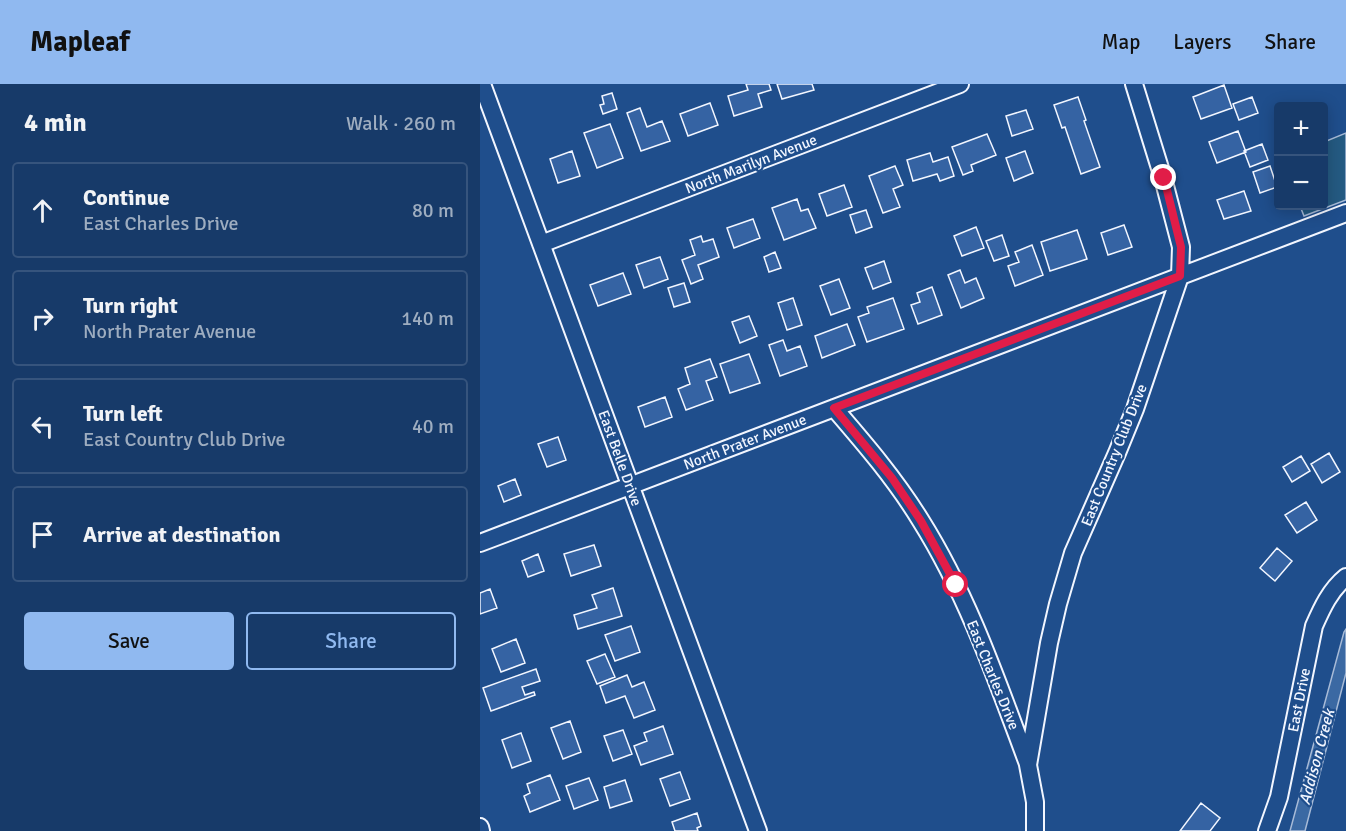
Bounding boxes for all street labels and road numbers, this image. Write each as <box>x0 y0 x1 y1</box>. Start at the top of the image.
street label: North Marilyn Avenue <box>683 131 819 197</box>
street label: East Country Club Drive <box>1077 381 1151 529</box>
street label: East Belle Drive <box>594 408 646 508</box>
street label: North Prater Avenue <box>681 410 809 474</box>
street label: East Charles Drive <box>963 618 1023 732</box>
street label: East Drive <box>1284 667 1314 733</box>

